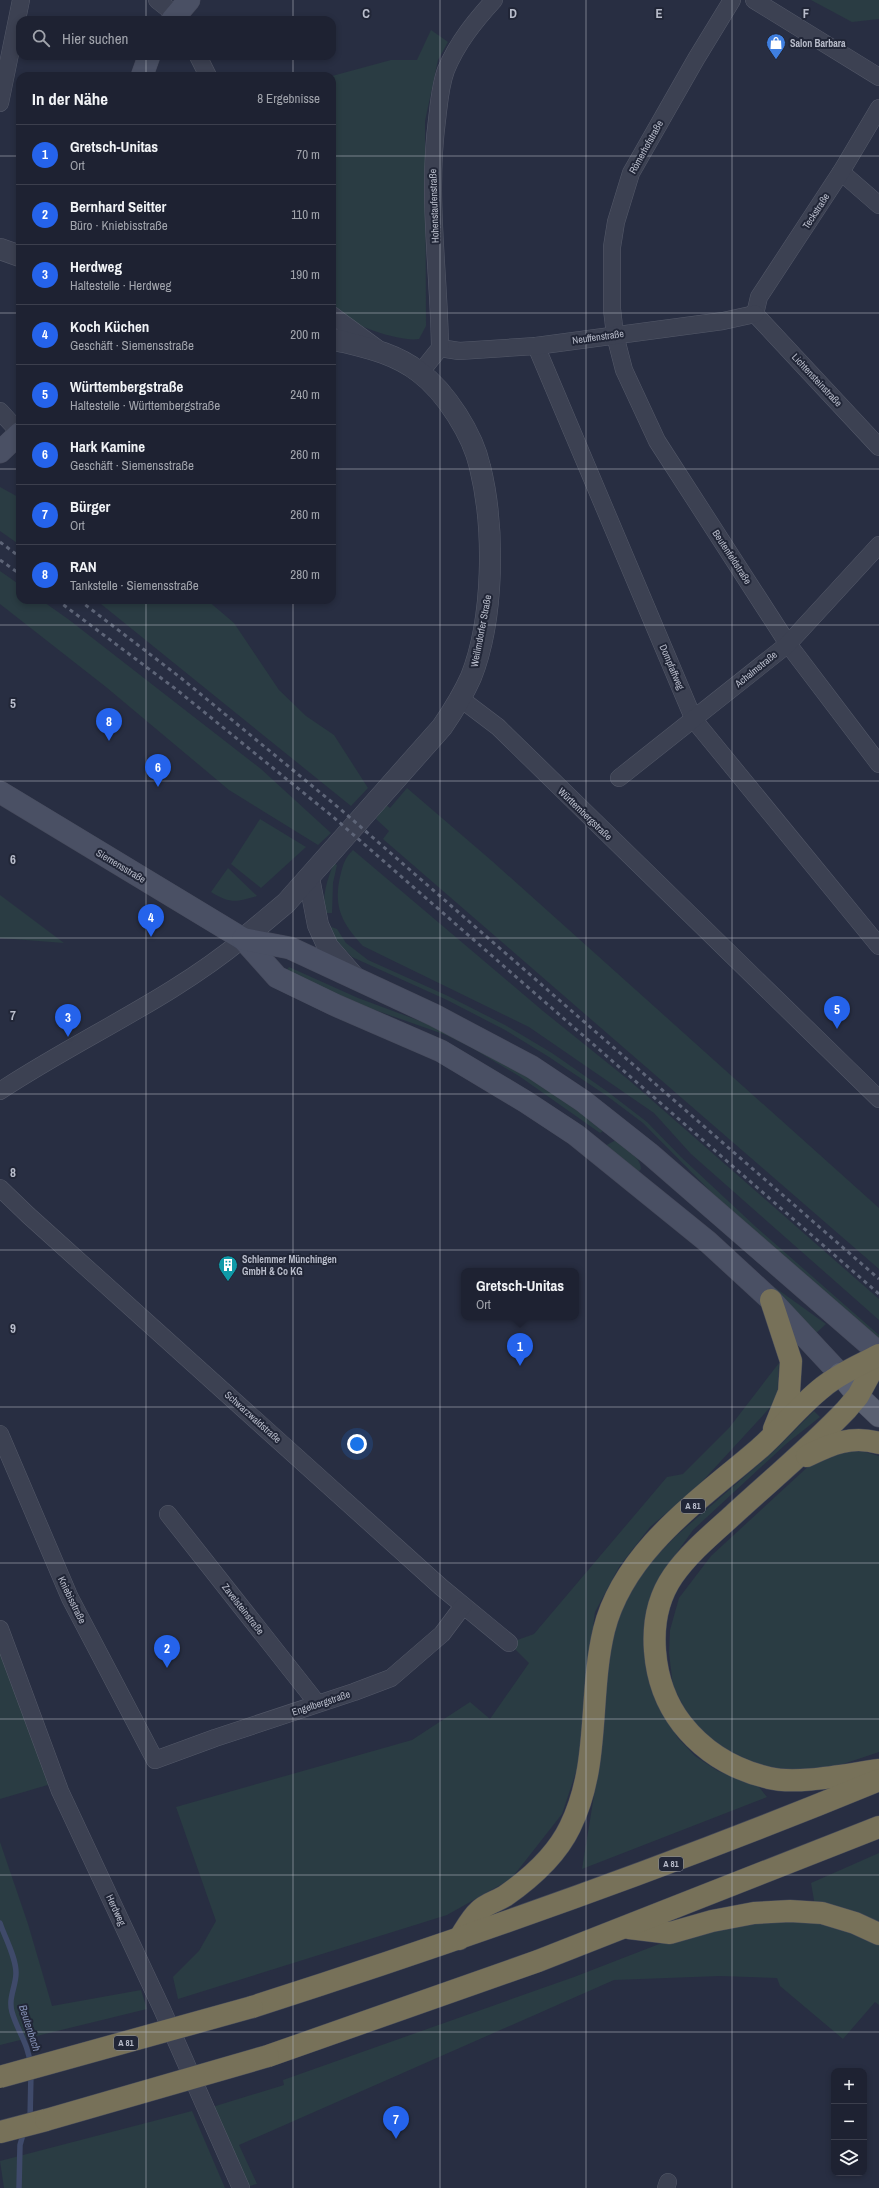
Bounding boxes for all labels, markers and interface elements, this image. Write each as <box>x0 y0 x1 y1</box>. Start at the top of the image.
text: C <box>362 5 370 22</box>
text: D <box>509 5 517 22</box>
text: E <box>655 5 663 22</box>
text: F <box>803 5 810 22</box>
search box <box>16 16 336 60</box>
icon: search <box>30 27 52 49</box>
text: Hier suchen <box>62 28 128 49</box>
shop icon: Salon Barbara <box>765 32 787 60</box>
place label: Salon Barbara <box>790 37 846 50</box>
text: In der Nähe <box>32 87 108 110</box>
text: 8 Ergebnisse <box>257 90 320 107</box>
street label: Römerhofstraße <box>626 118 666 176</box>
text: Gretsch-Unitas <box>70 136 158 157</box>
text: 1 <box>42 146 48 163</box>
text: 70 m <box>296 146 320 163</box>
text: Ort <box>70 157 85 174</box>
street label: Hohenstaufenstraße <box>426 168 442 243</box>
street label: Teckstraße <box>800 190 833 231</box>
text: Bernhard Seitter <box>70 196 166 217</box>
text: 2 <box>42 206 48 223</box>
text: 110 m <box>291 206 320 223</box>
text: Büro · Kniebisstraße <box>70 217 168 234</box>
text: Herdweg <box>70 256 122 277</box>
text: 3 <box>42 266 48 283</box>
text: 190 m <box>290 266 320 283</box>
text: Haltestelle · Herdweg <box>70 277 171 294</box>
text: Koch Küchen <box>70 316 149 337</box>
text: 4 <box>42 326 48 343</box>
text: 200 m <box>290 326 320 343</box>
street label: Neuffenstraße <box>571 327 625 347</box>
text: Geschäft · Siemensstraße <box>70 337 194 354</box>
street label: Lichtensteinstraße <box>789 351 845 410</box>
text: Württembergstraße <box>70 376 183 397</box>
text: 5 <box>42 386 48 403</box>
text: 240 m <box>290 386 320 403</box>
text: Haltestelle · Württembergstraße <box>70 397 220 414</box>
text: Hark Kamine <box>70 436 145 457</box>
text: 6 <box>42 446 48 463</box>
text: 260 m <box>290 446 320 463</box>
text: Geschäft · Siemensstraße <box>70 457 194 474</box>
text: Bürger <box>70 496 110 517</box>
text: 7 <box>42 506 48 523</box>
text: 260 m <box>290 506 320 523</box>
text: Ort <box>70 517 85 534</box>
street label: Beutenfeldstraße <box>710 527 755 587</box>
text: RAN <box>70 556 97 577</box>
text: 8 <box>42 566 48 583</box>
text: 280 m <box>290 566 320 583</box>
text: Tankstelle · Siemensstraße <box>70 577 199 594</box>
street label: Weilimdorfer Straße <box>468 593 494 668</box>
street label: Dompfaffweg <box>657 642 688 692</box>
street label: Achalmstraße <box>731 648 780 691</box>
text: 5 <box>10 695 16 712</box>
pin: 8 <box>96 708 122 741</box>
pin: 6 <box>145 754 171 787</box>
street label: Württembergstraße <box>555 785 615 843</box>
street label: Siemensstraße <box>94 846 149 886</box>
text: 6 <box>10 851 16 868</box>
pin: 4 <box>138 904 164 937</box>
pin: 5 <box>824 996 850 1029</box>
pin: 3 <box>55 1004 81 1037</box>
text: 7 <box>10 1007 16 1024</box>
text: 8 <box>10 1164 16 1181</box>
place label: Schlemmer Münchingen GmbH & Co KG <box>242 1253 337 1278</box>
building icon: Schlemmer Münchingen GmbH & Co KG <box>217 1254 239 1282</box>
popup <box>461 1268 579 1320</box>
text: Gretsch-Unitas <box>476 1275 564 1296</box>
text: Ort <box>476 1296 491 1313</box>
text: 9 <box>10 1320 16 1337</box>
pin: 1 <box>507 1333 533 1366</box>
street label: Schwarzwaldstraße <box>222 1388 284 1446</box>
your location <box>347 1434 367 1454</box>
road number: A 81 <box>681 1499 705 1513</box>
street label: Kniebisstraße <box>55 1574 89 1626</box>
street label: Zavelsteinstraße <box>219 1581 267 1637</box>
pin: 2 <box>154 1635 180 1668</box>
street label: Engelbergstraße <box>290 1687 352 1719</box>
road number: A 81 <box>659 1857 683 1871</box>
street label: Herdweg <box>103 1892 129 1928</box>
water label: Beutenbach <box>16 2003 44 2053</box>
road number: A 81 <box>114 2036 138 2050</box>
map controls <box>831 2068 867 2176</box>
button: + <box>831 2068 867 2104</box>
button: − <box>831 2104 867 2140</box>
pin: 7 <box>383 2106 409 2139</box>
button: layers <box>831 2140 867 2176</box>

